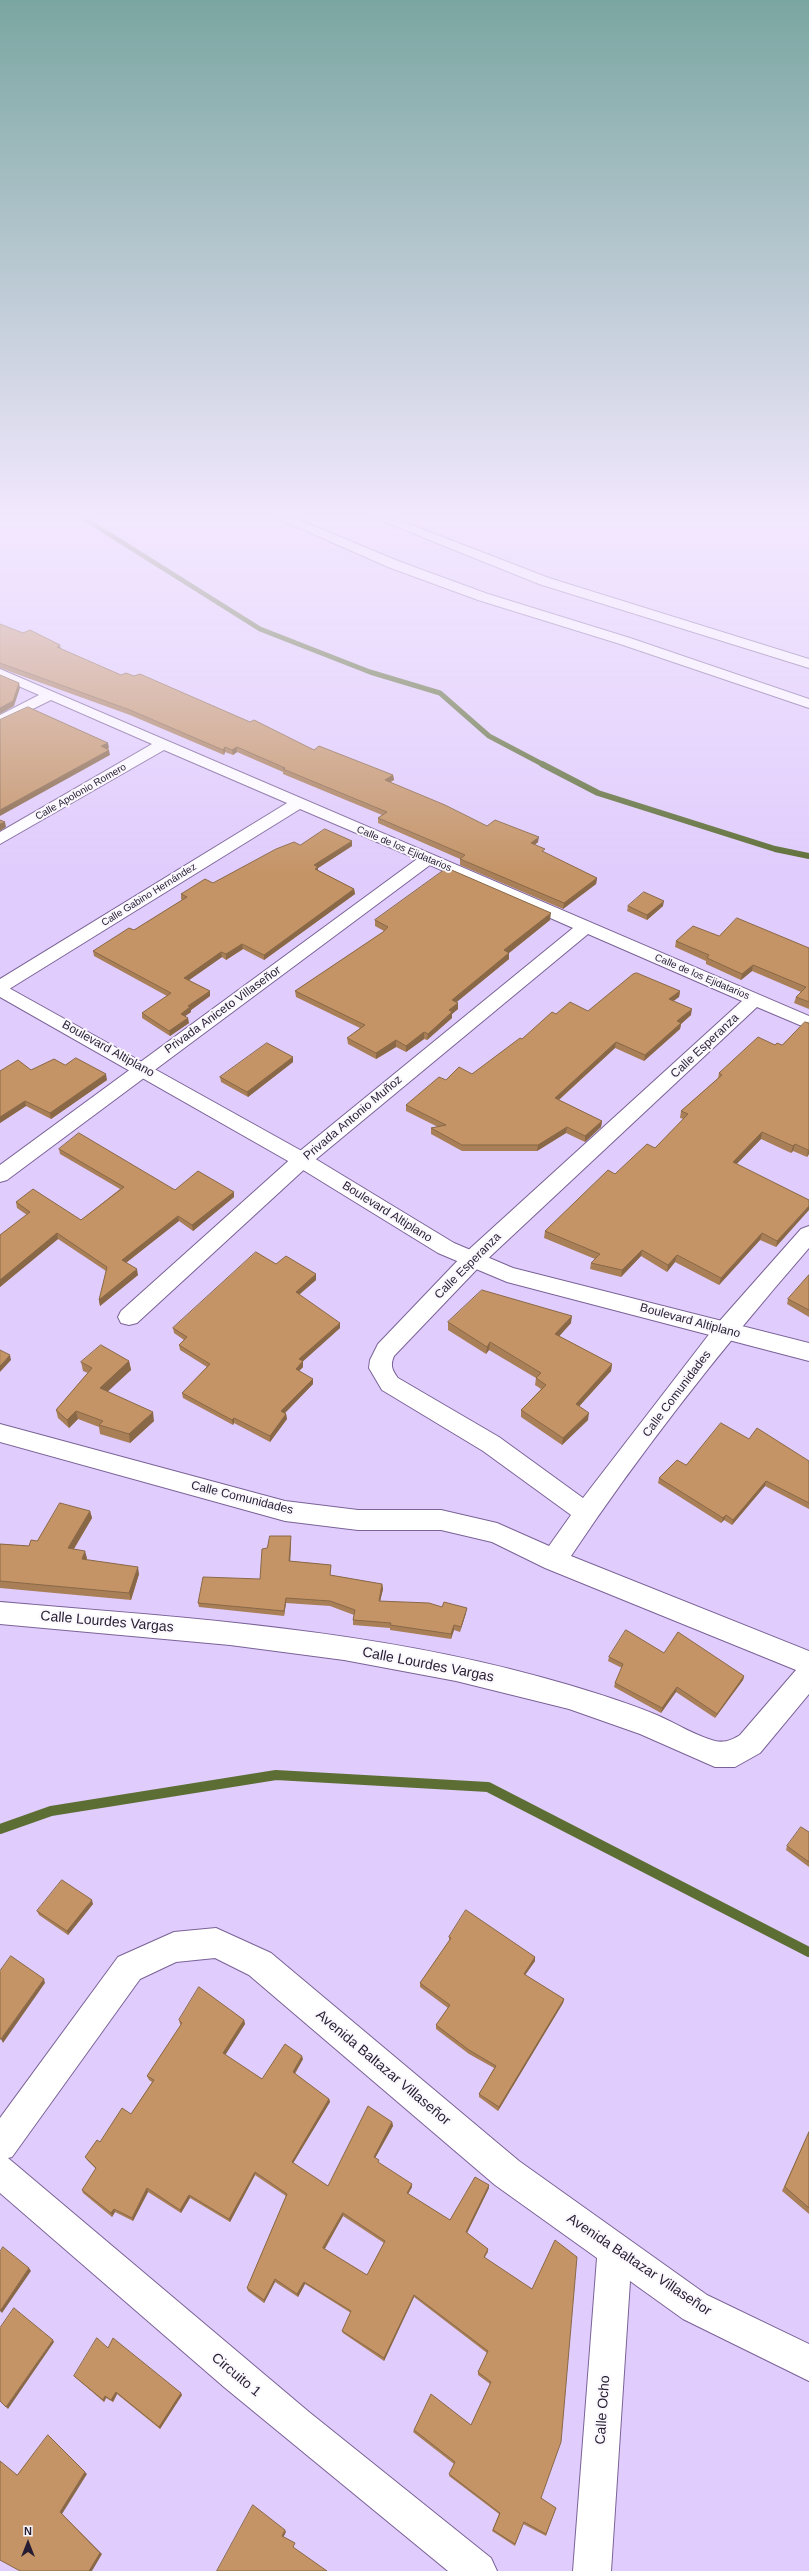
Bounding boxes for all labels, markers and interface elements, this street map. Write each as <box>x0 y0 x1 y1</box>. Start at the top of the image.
street label: Calle Apolonio Romero <box>33 761 129 823</box>
street label: Calle de los Ejidatarios <box>355 824 453 874</box>
street label: Calle Gabino Hernández <box>99 861 199 929</box>
street label: Calle de los Ejidatarios <box>653 952 751 1002</box>
street label: Privada Aniceto Villaseñor <box>162 963 284 1057</box>
street label: Calle Esperanza <box>668 1011 742 1081</box>
street label: Boulevard Altiplano <box>59 1018 157 1080</box>
street label: Privada Antonio Muñoz <box>301 1073 405 1163</box>
street label: Boulevard Altiplano <box>339 1178 435 1246</box>
street label: Calle Esperanza <box>432 1230 504 1302</box>
street label: Boulevard Altiplano <box>638 1301 742 1341</box>
street label: Calle Comunidades <box>640 1348 714 1440</box>
street label: Calle Comunidades <box>189 1478 295 1518</box>
street label: Calle Lourdes Vargas <box>40 1608 174 1636</box>
street label: Calle Lourdes Vargas <box>361 1644 495 1686</box>
street label: Avenida Baltazar Villaseñor <box>312 2007 454 2129</box>
street label: Avenida Baltazar Villaseñor <box>564 2210 714 2320</box>
street label: Circuito 1 <box>208 2350 264 2400</box>
street label: Calle Ocho <box>592 2375 614 2445</box>
north arrow <box>8 2523 48 2563</box>
text: N <box>24 2525 32 2537</box>

